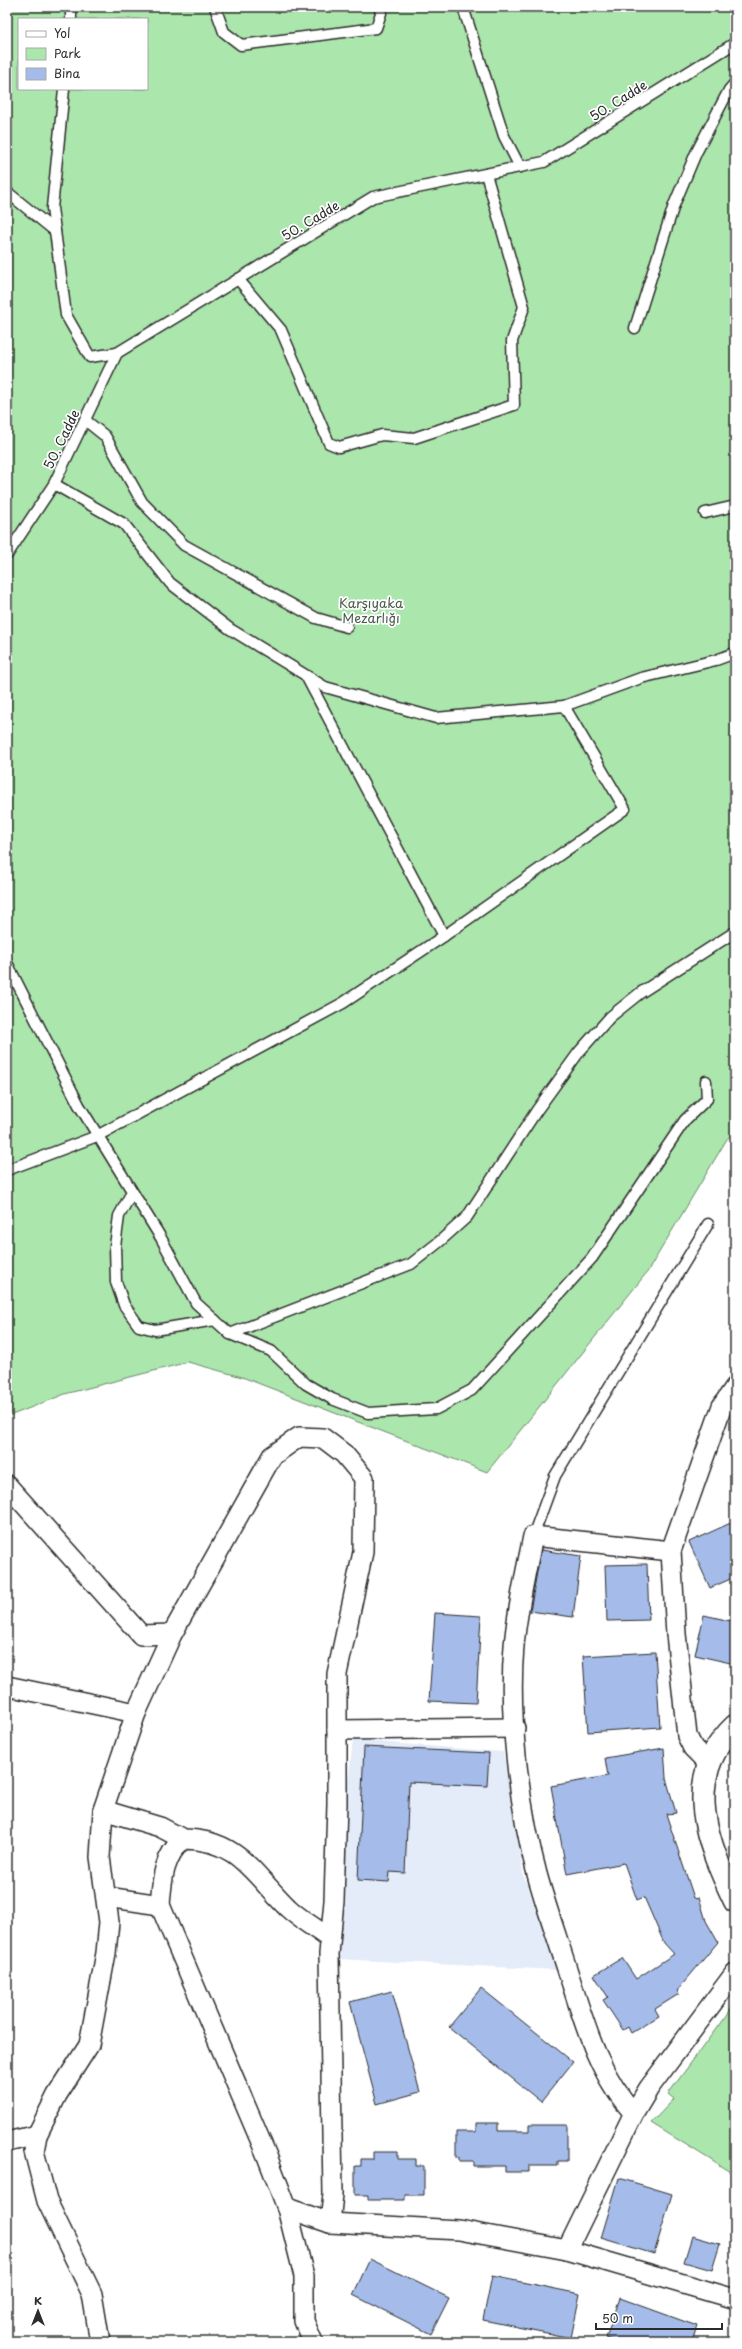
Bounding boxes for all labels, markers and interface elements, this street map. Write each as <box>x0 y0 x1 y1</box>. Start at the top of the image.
legend <box>18 18 148 90</box>
text: Yol <box>54 24 70 42</box>
text: Park <box>54 44 81 62</box>
text: Bina <box>54 64 80 82</box>
street label: 50. Cadde <box>586 75 650 125</box>
street label: 50. Cadde <box>278 195 342 245</box>
street label: 50. Cadde <box>38 406 84 472</box>
park label: Karşıyaka Mezarlığı <box>339 593 404 627</box>
north arrow <box>18 2291 58 2331</box>
text: K <box>34 2292 42 2309</box>
scale bar <box>596 2305 722 2331</box>
text: 50 m <box>602 2309 633 2327</box>

